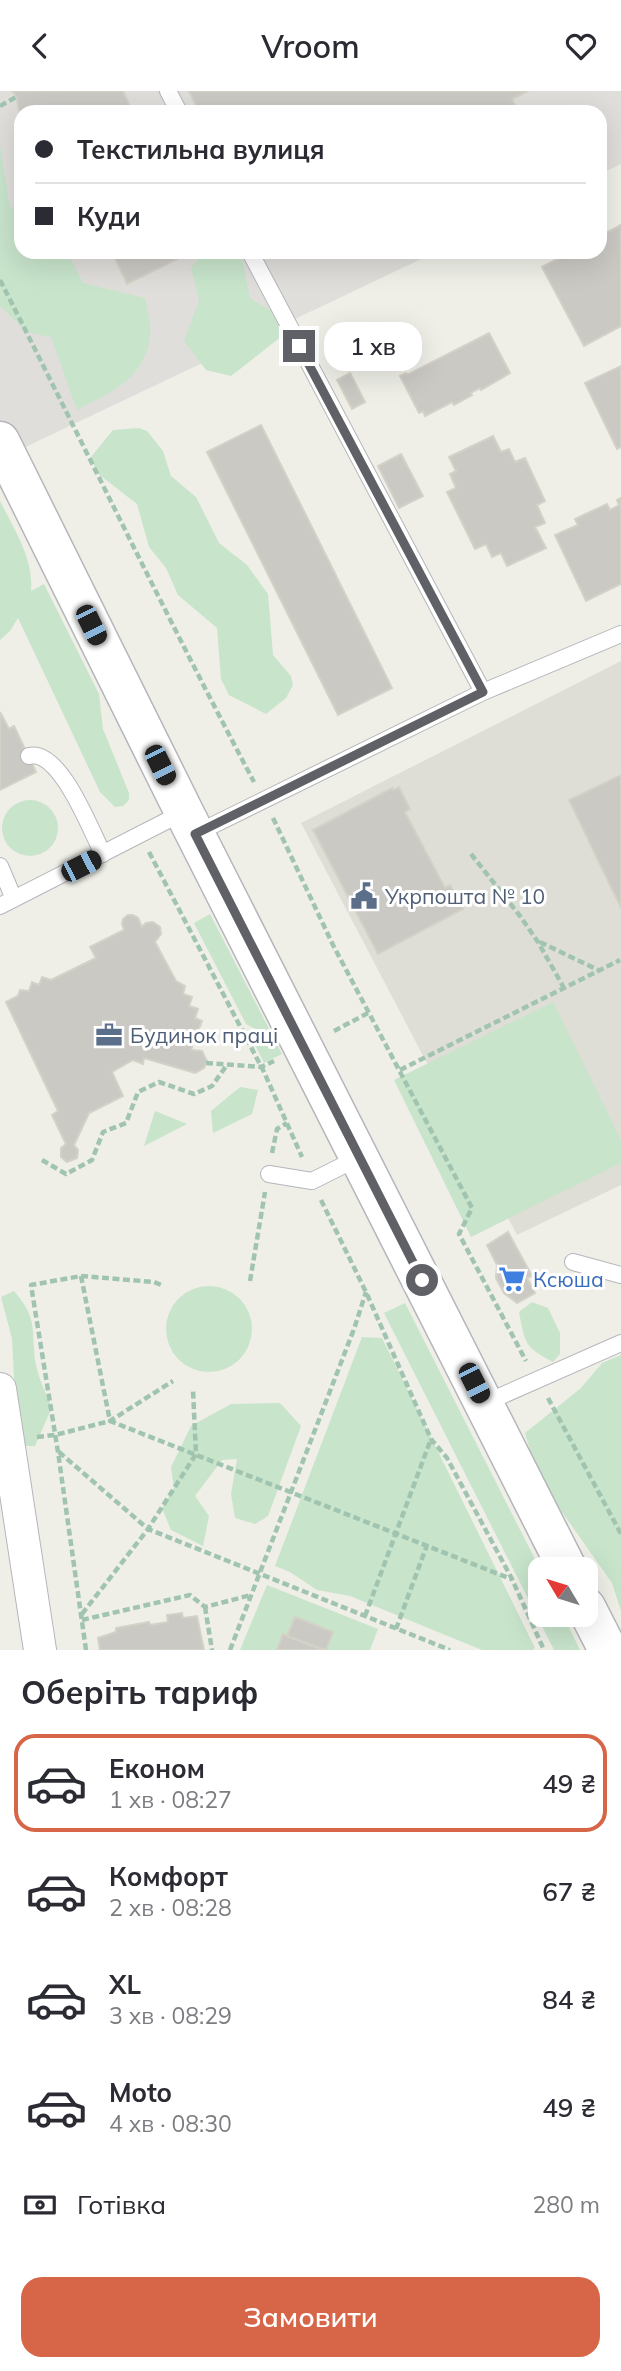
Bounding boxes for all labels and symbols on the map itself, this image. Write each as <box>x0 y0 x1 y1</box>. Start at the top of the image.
callout: 1 хв <box>324 321 422 371</box>
route end <box>283 330 315 362</box>
car <box>73 602 110 648</box>
car <box>142 742 179 788</box>
car <box>58 847 105 885</box>
public building icon: Укрпошта № 10 <box>349 881 379 911</box>
place label: Укрпошта № 10 <box>384 883 545 909</box>
office icon: Будинок праці <box>94 1020 124 1050</box>
place label: Будинок праці <box>130 1022 278 1048</box>
route start <box>406 1264 438 1296</box>
supermarket icon: Ксюша <box>497 1264 527 1294</box>
place label: Ксюша <box>533 1266 604 1292</box>
car <box>456 1360 493 1406</box>
north arrow <box>528 1557 598 1627</box>

